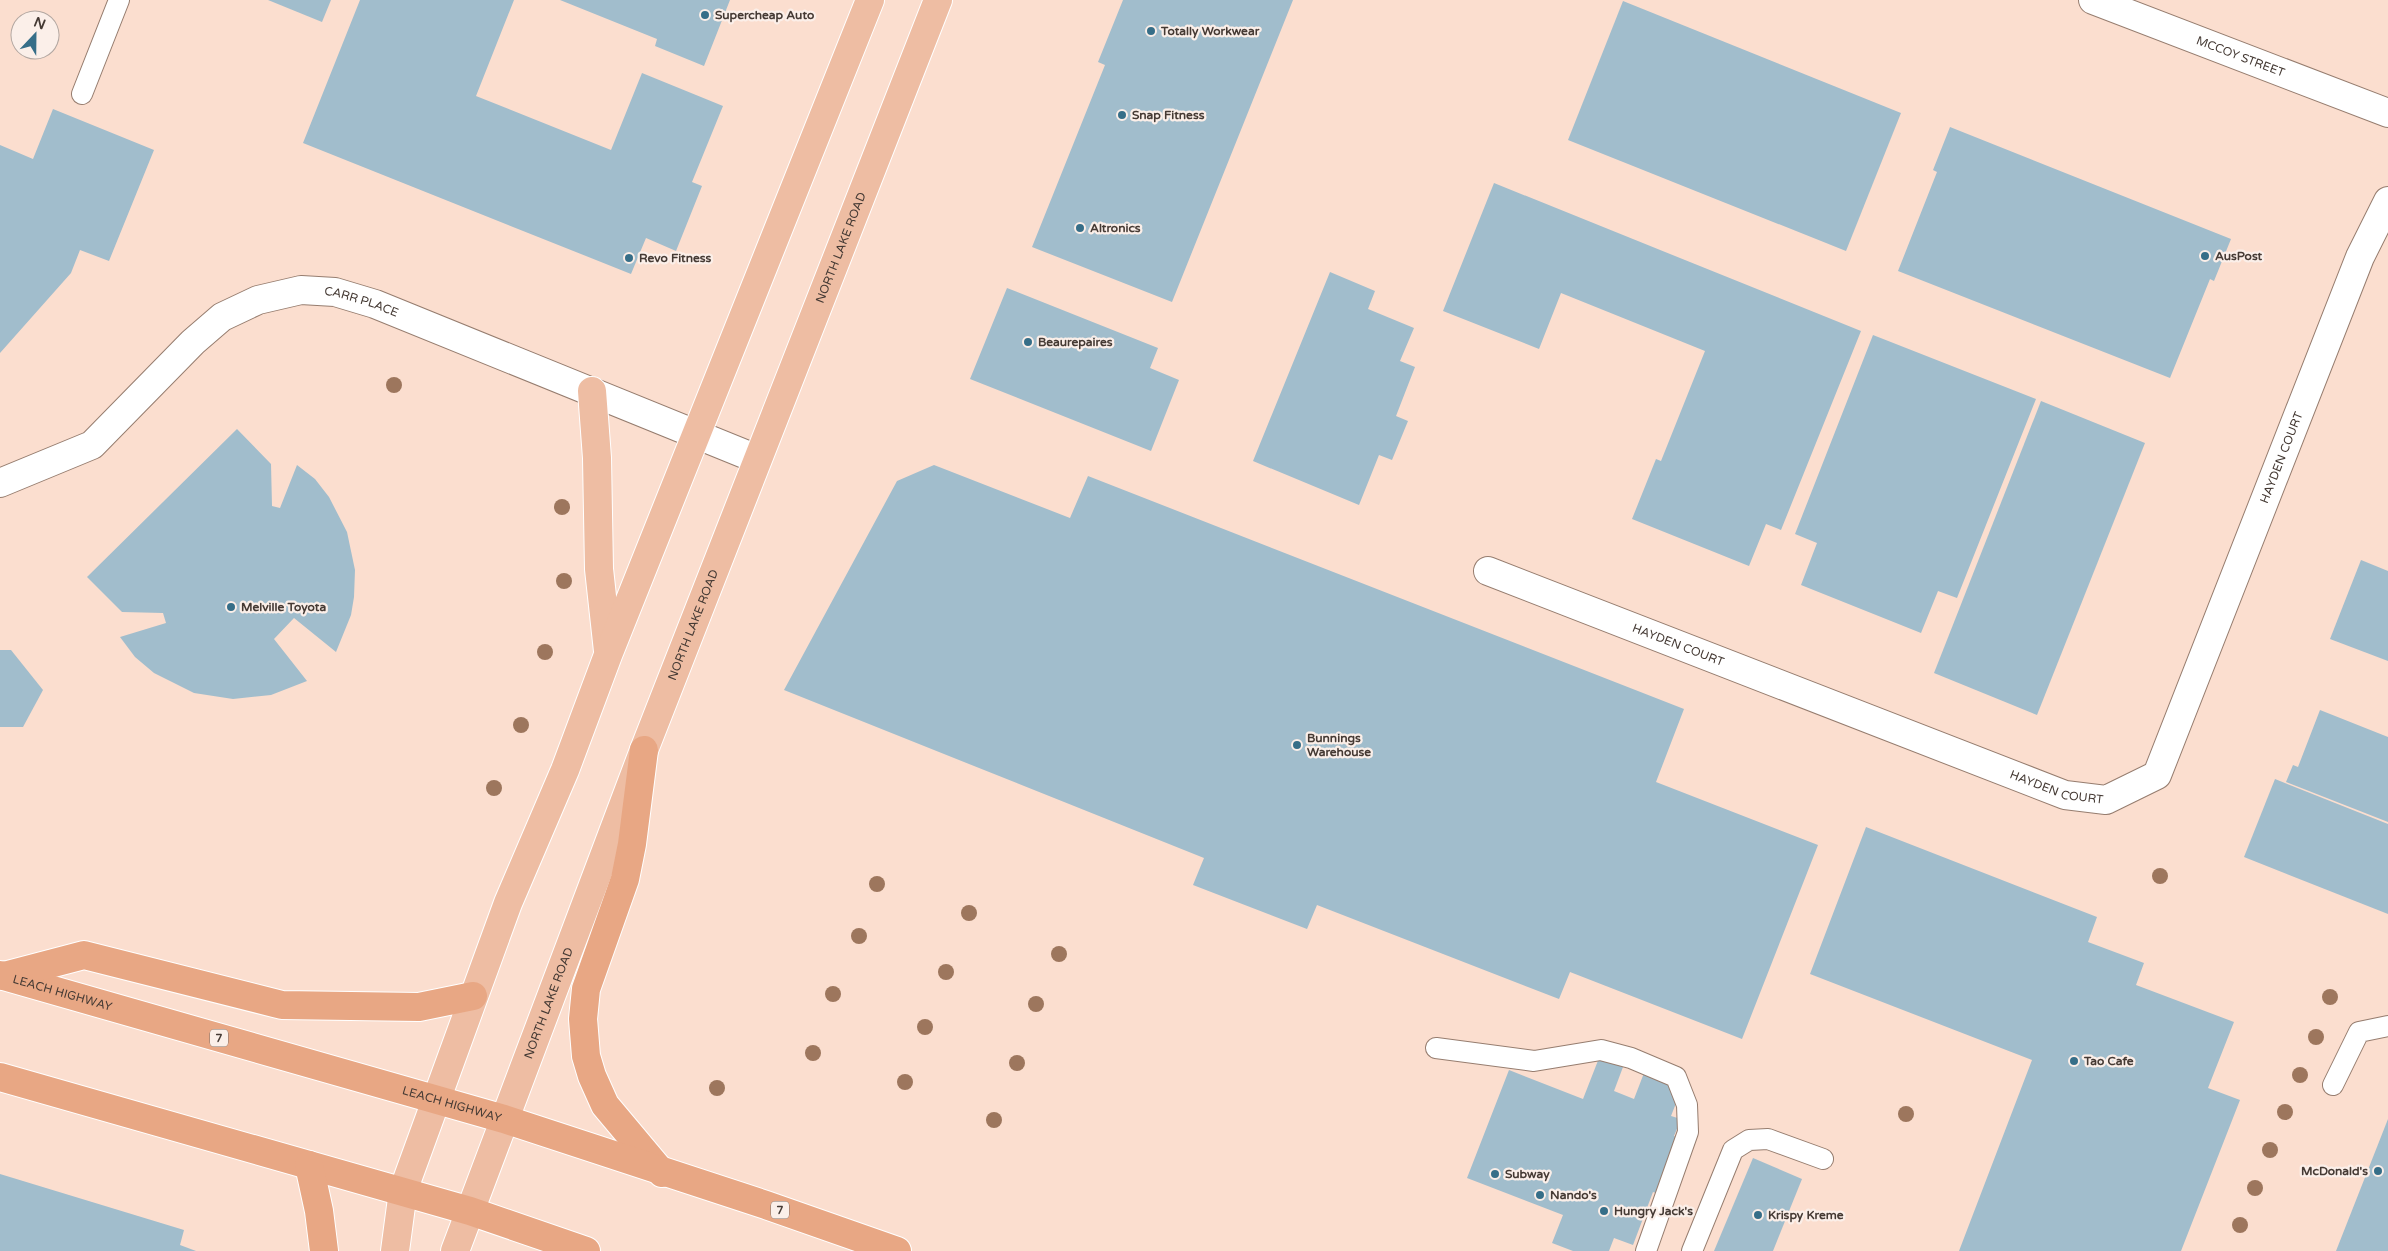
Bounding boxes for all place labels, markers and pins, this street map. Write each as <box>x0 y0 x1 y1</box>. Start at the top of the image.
place label: Supercheap Auto <box>715 8 814 23</box>
marker: Supercheap Auto <box>699 9 711 21</box>
place label: Totally Workwear <box>1160 24 1260 39</box>
marker: Totally Workwear <box>1145 25 1157 37</box>
place label: Snap Fitness <box>1132 108 1205 123</box>
marker: Snap Fitness <box>1116 109 1128 121</box>
place label: Altronics <box>1090 221 1141 235</box>
marker: Altronics <box>1074 222 1086 234</box>
place label: AusPost <box>2215 249 2263 263</box>
marker: AusPost <box>2199 250 2211 262</box>
place label: Revo Fitness <box>639 251 712 265</box>
marker: Revo Fitness <box>623 252 635 264</box>
place label: Beaurepaires <box>1038 335 1113 350</box>
marker: Beaurepaires <box>1022 336 1034 348</box>
place label: Melville Toyota <box>241 600 326 615</box>
marker: Melville Toyota <box>225 601 237 613</box>
place label: Bunnings Warehouse <box>1307 731 1371 759</box>
marker: Bunnings Warehouse <box>1291 739 1303 751</box>
place label: Tao Cafe <box>2083 1054 2134 1068</box>
marker: Tao Cafe <box>2068 1055 2080 1067</box>
place label: McDonald's <box>2301 1164 2368 1178</box>
marker: McDonald's <box>2372 1165 2384 1177</box>
place label: Subway <box>1505 1167 1550 1182</box>
marker: Subway <box>1489 1168 1501 1180</box>
place label: Nando's <box>1550 1188 1597 1202</box>
marker: Nando's <box>1534 1189 1546 1201</box>
place label: Hungry Jack's <box>1614 1204 1693 1219</box>
marker: Hungry Jack's <box>1598 1205 1610 1217</box>
place label: Krispy Kreme <box>1768 1208 1844 1223</box>
marker: Krispy Kreme <box>1752 1209 1764 1221</box>

